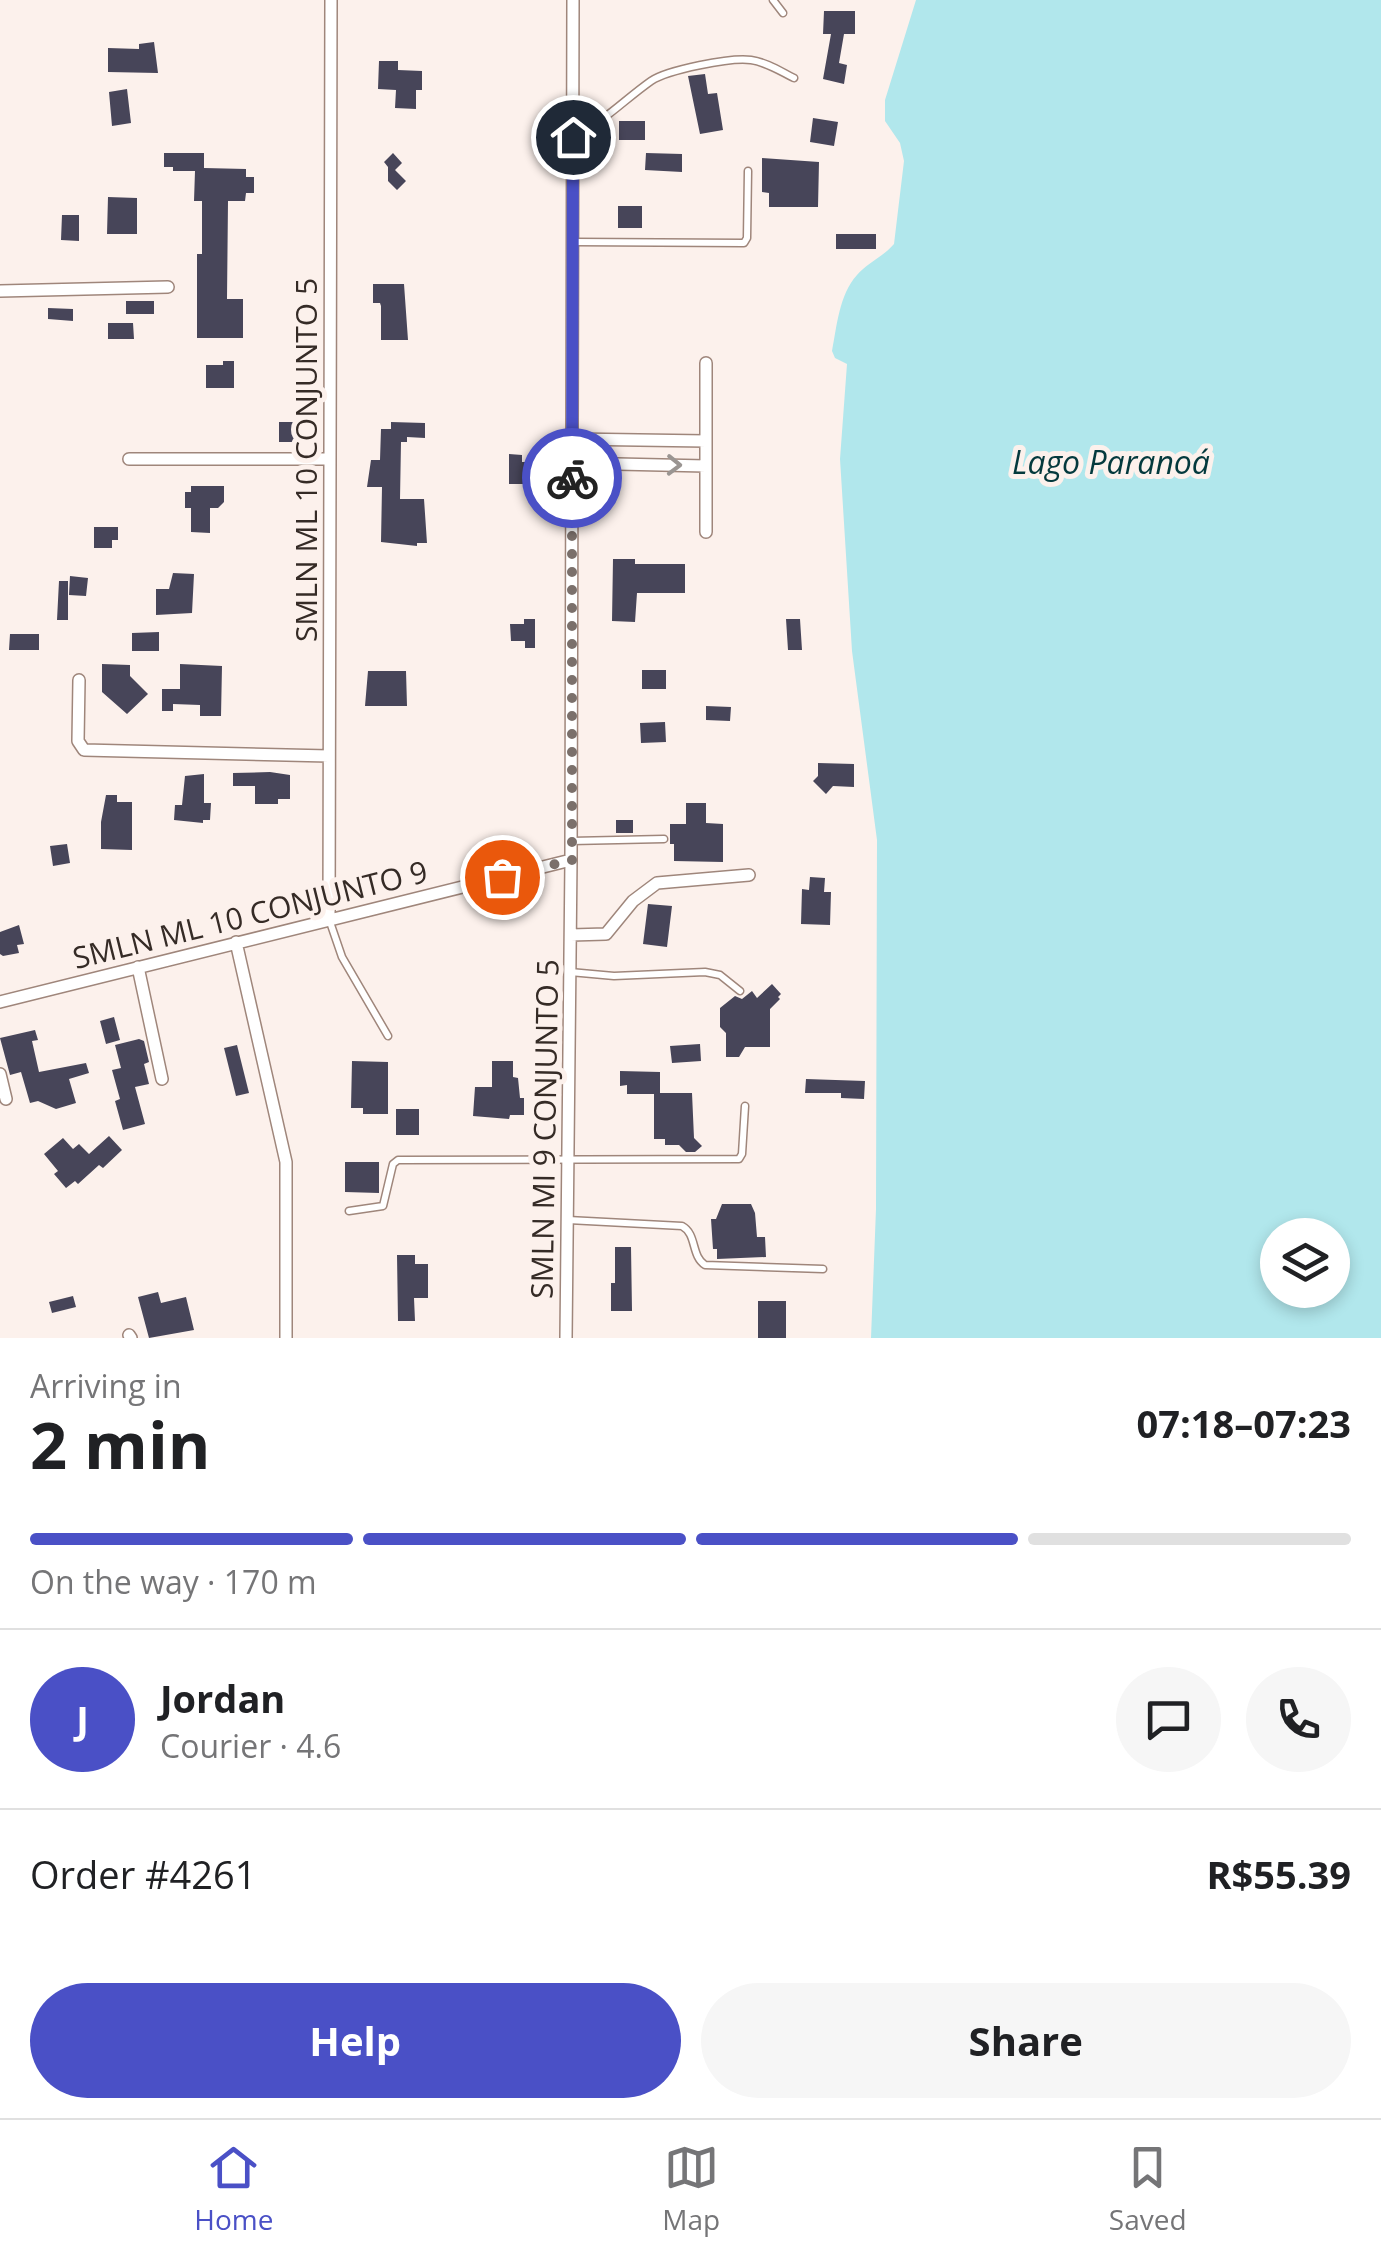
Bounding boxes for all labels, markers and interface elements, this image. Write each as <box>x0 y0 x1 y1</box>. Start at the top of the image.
pin <box>531 95 616 180</box>
icon: home <box>546 110 601 165</box>
street label: SMLN ML 10 CONJUNTO 5 <box>285 278 326 642</box>
courier <box>522 428 622 528</box>
water label: Lago Paranoá <box>1012 440 1210 483</box>
icon: bike <box>545 451 600 506</box>
one-way arrow <box>667 454 683 475</box>
pin <box>460 835 545 920</box>
street label: SMLN ML 10 CONJUNTO 9 <box>68 850 432 978</box>
icon: bag <box>475 850 530 905</box>
street label: SMLN MI 9 CONJUNTO 5 <box>521 959 567 1299</box>
map controls <box>1260 1218 1350 1308</box>
button: layers <box>1260 1218 1350 1308</box>
text: Arriving in <box>30 1364 182 1407</box>
text: 07:18–07:23 <box>1137 1397 1351 1449</box>
text: 2 min <box>30 1400 210 1488</box>
text: On the way · 170 m <box>30 1560 317 1603</box>
button: chat <box>1116 1667 1221 1772</box>
button: phone <box>1246 1667 1351 1772</box>
text: Jordan <box>160 1672 285 1724</box>
text: J <box>76 1693 89 1745</box>
text: Courier · 4.6 <box>160 1724 341 1767</box>
text: Order #4261 <box>30 1848 257 1900</box>
text: R$55.39 <box>1206 1848 1351 1900</box>
button: Help <box>30 1983 681 2098</box>
button: Share <box>701 1983 1351 2098</box>
tab: Home <box>194 2140 274 2238</box>
tab: Map <box>662 2140 720 2238</box>
tab: Saved <box>1109 2140 1187 2238</box>

